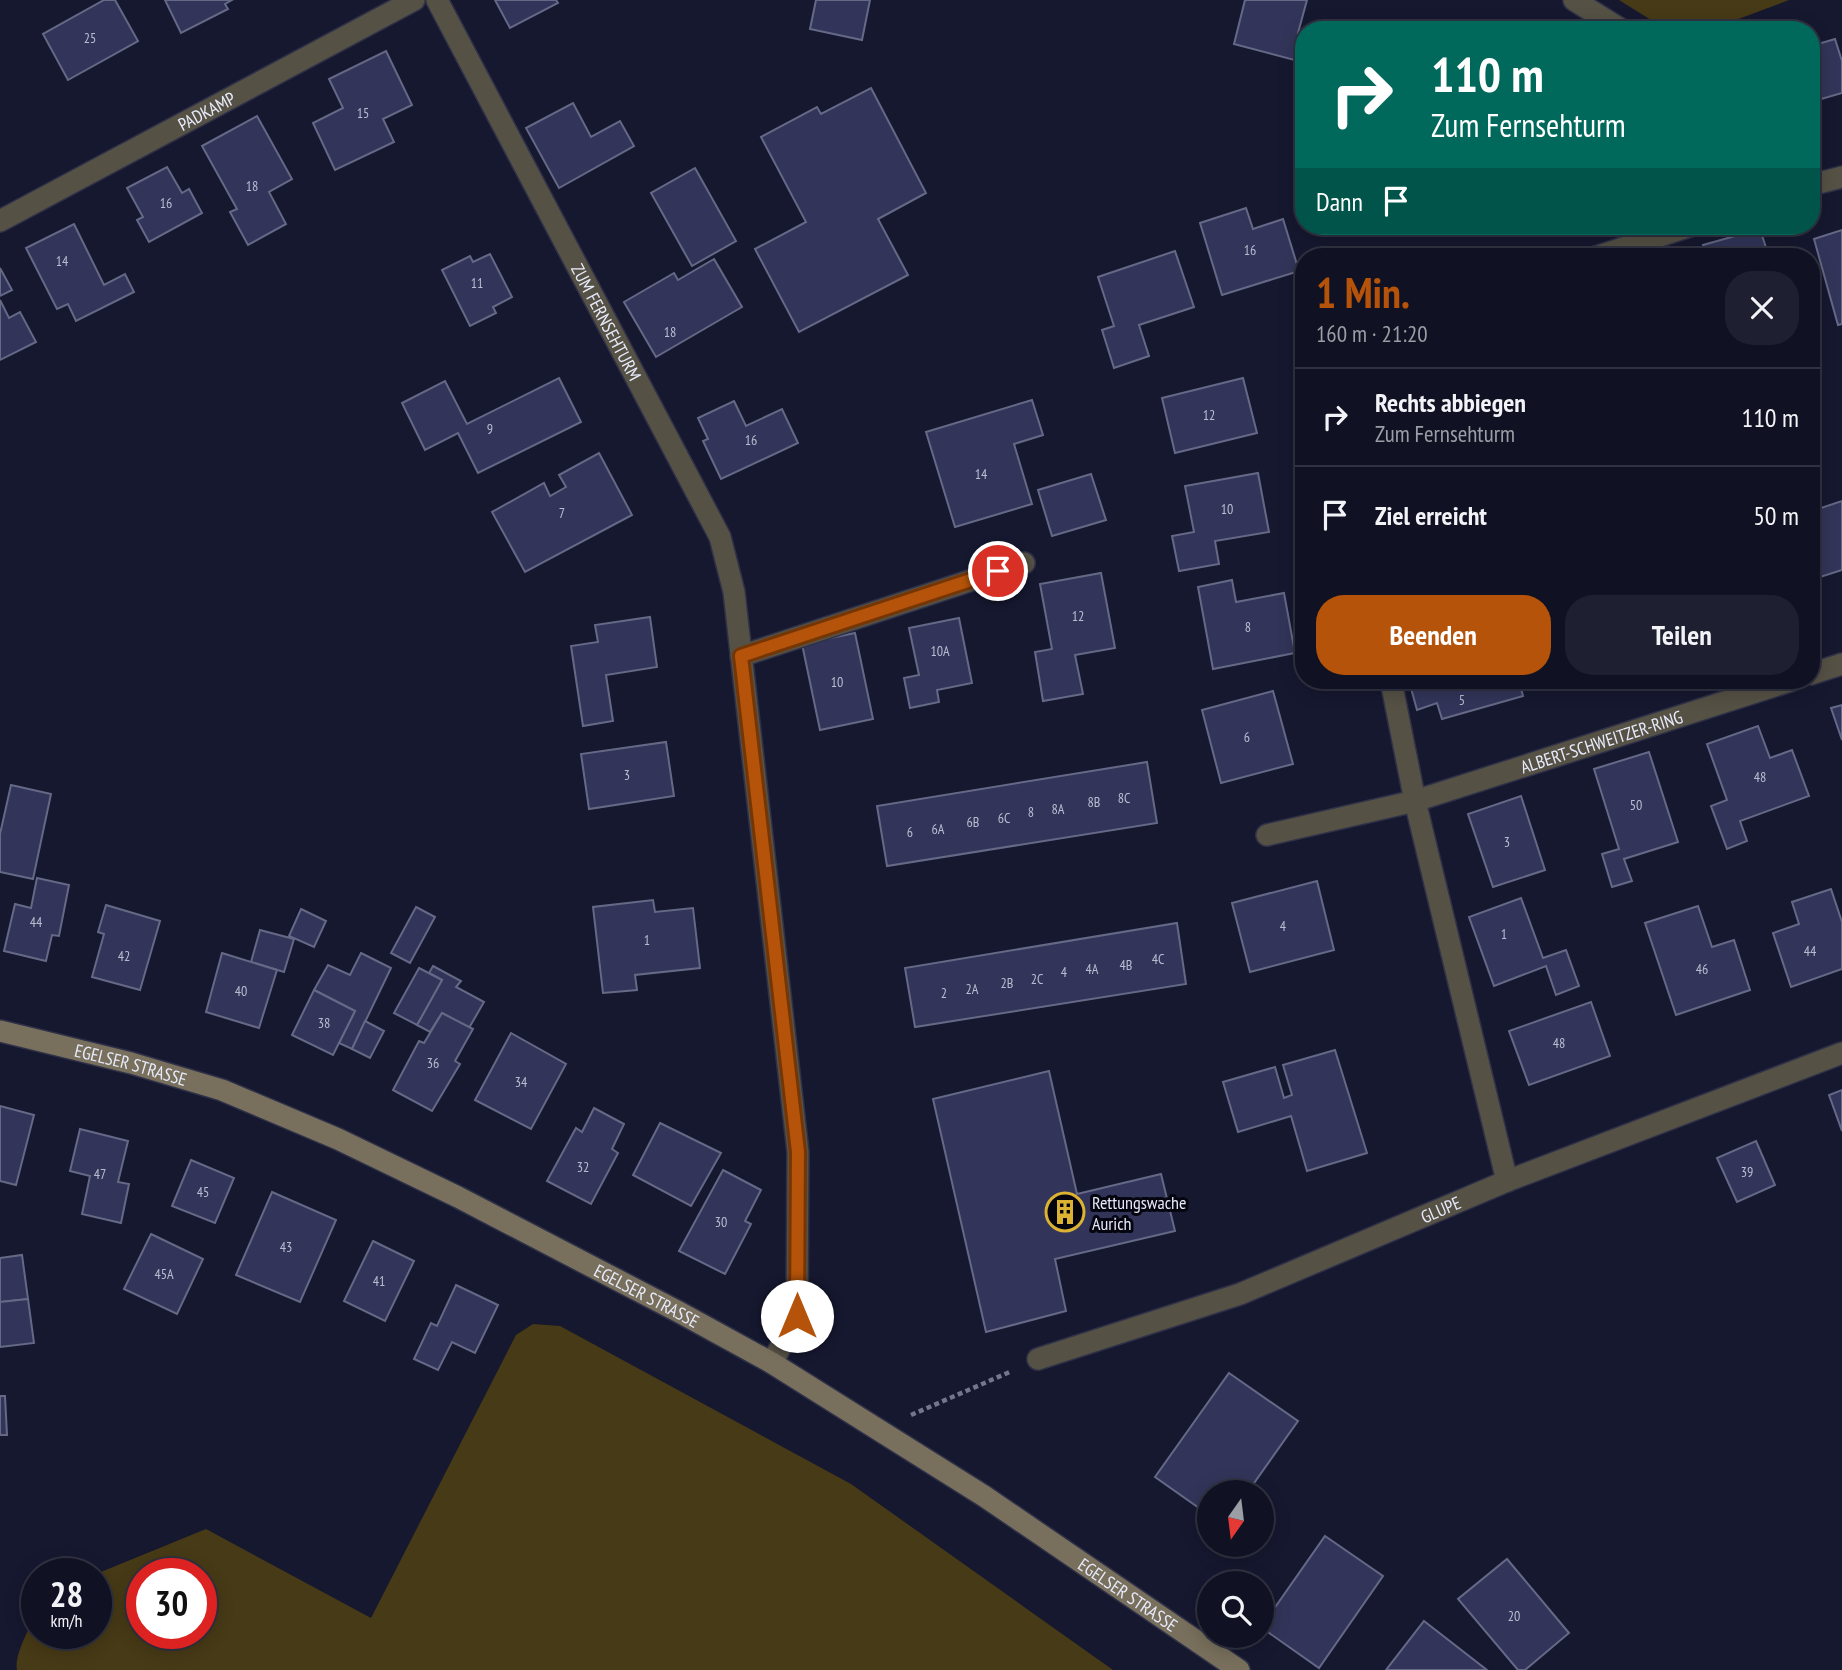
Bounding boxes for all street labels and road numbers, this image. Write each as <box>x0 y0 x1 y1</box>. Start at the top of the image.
street label: PADKAMP <box>174 86 239 135</box>
street label: ZUM FERNSEHTURM <box>567 260 647 384</box>
street label: ALBERT-SCHWEITZER-RING <box>1517 705 1685 778</box>
street label: EGELSER STRASSE <box>72 1038 190 1090</box>
street label: GLUPE <box>1417 1190 1464 1228</box>
street label: EGELSER STRASSE <box>590 1258 703 1332</box>
street label: EGELSER STRASSE <box>1074 1552 1182 1636</box>

